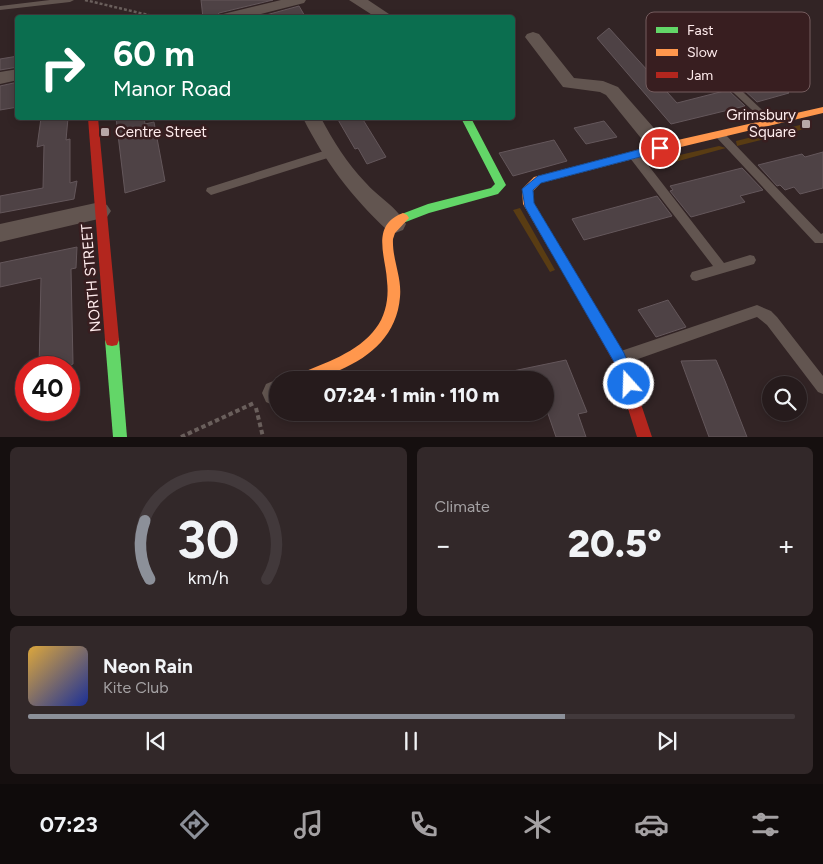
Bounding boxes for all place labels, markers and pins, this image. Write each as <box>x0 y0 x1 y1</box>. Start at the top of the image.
place label: Grimsbury Square <box>726 106 796 141</box>
marker: Grimsbury Square <box>800 118 812 130</box>
place label: Centre Street <box>115 123 207 141</box>
marker: Centre Street <box>99 126 111 138</box>
pin <box>639 127 681 169</box>

